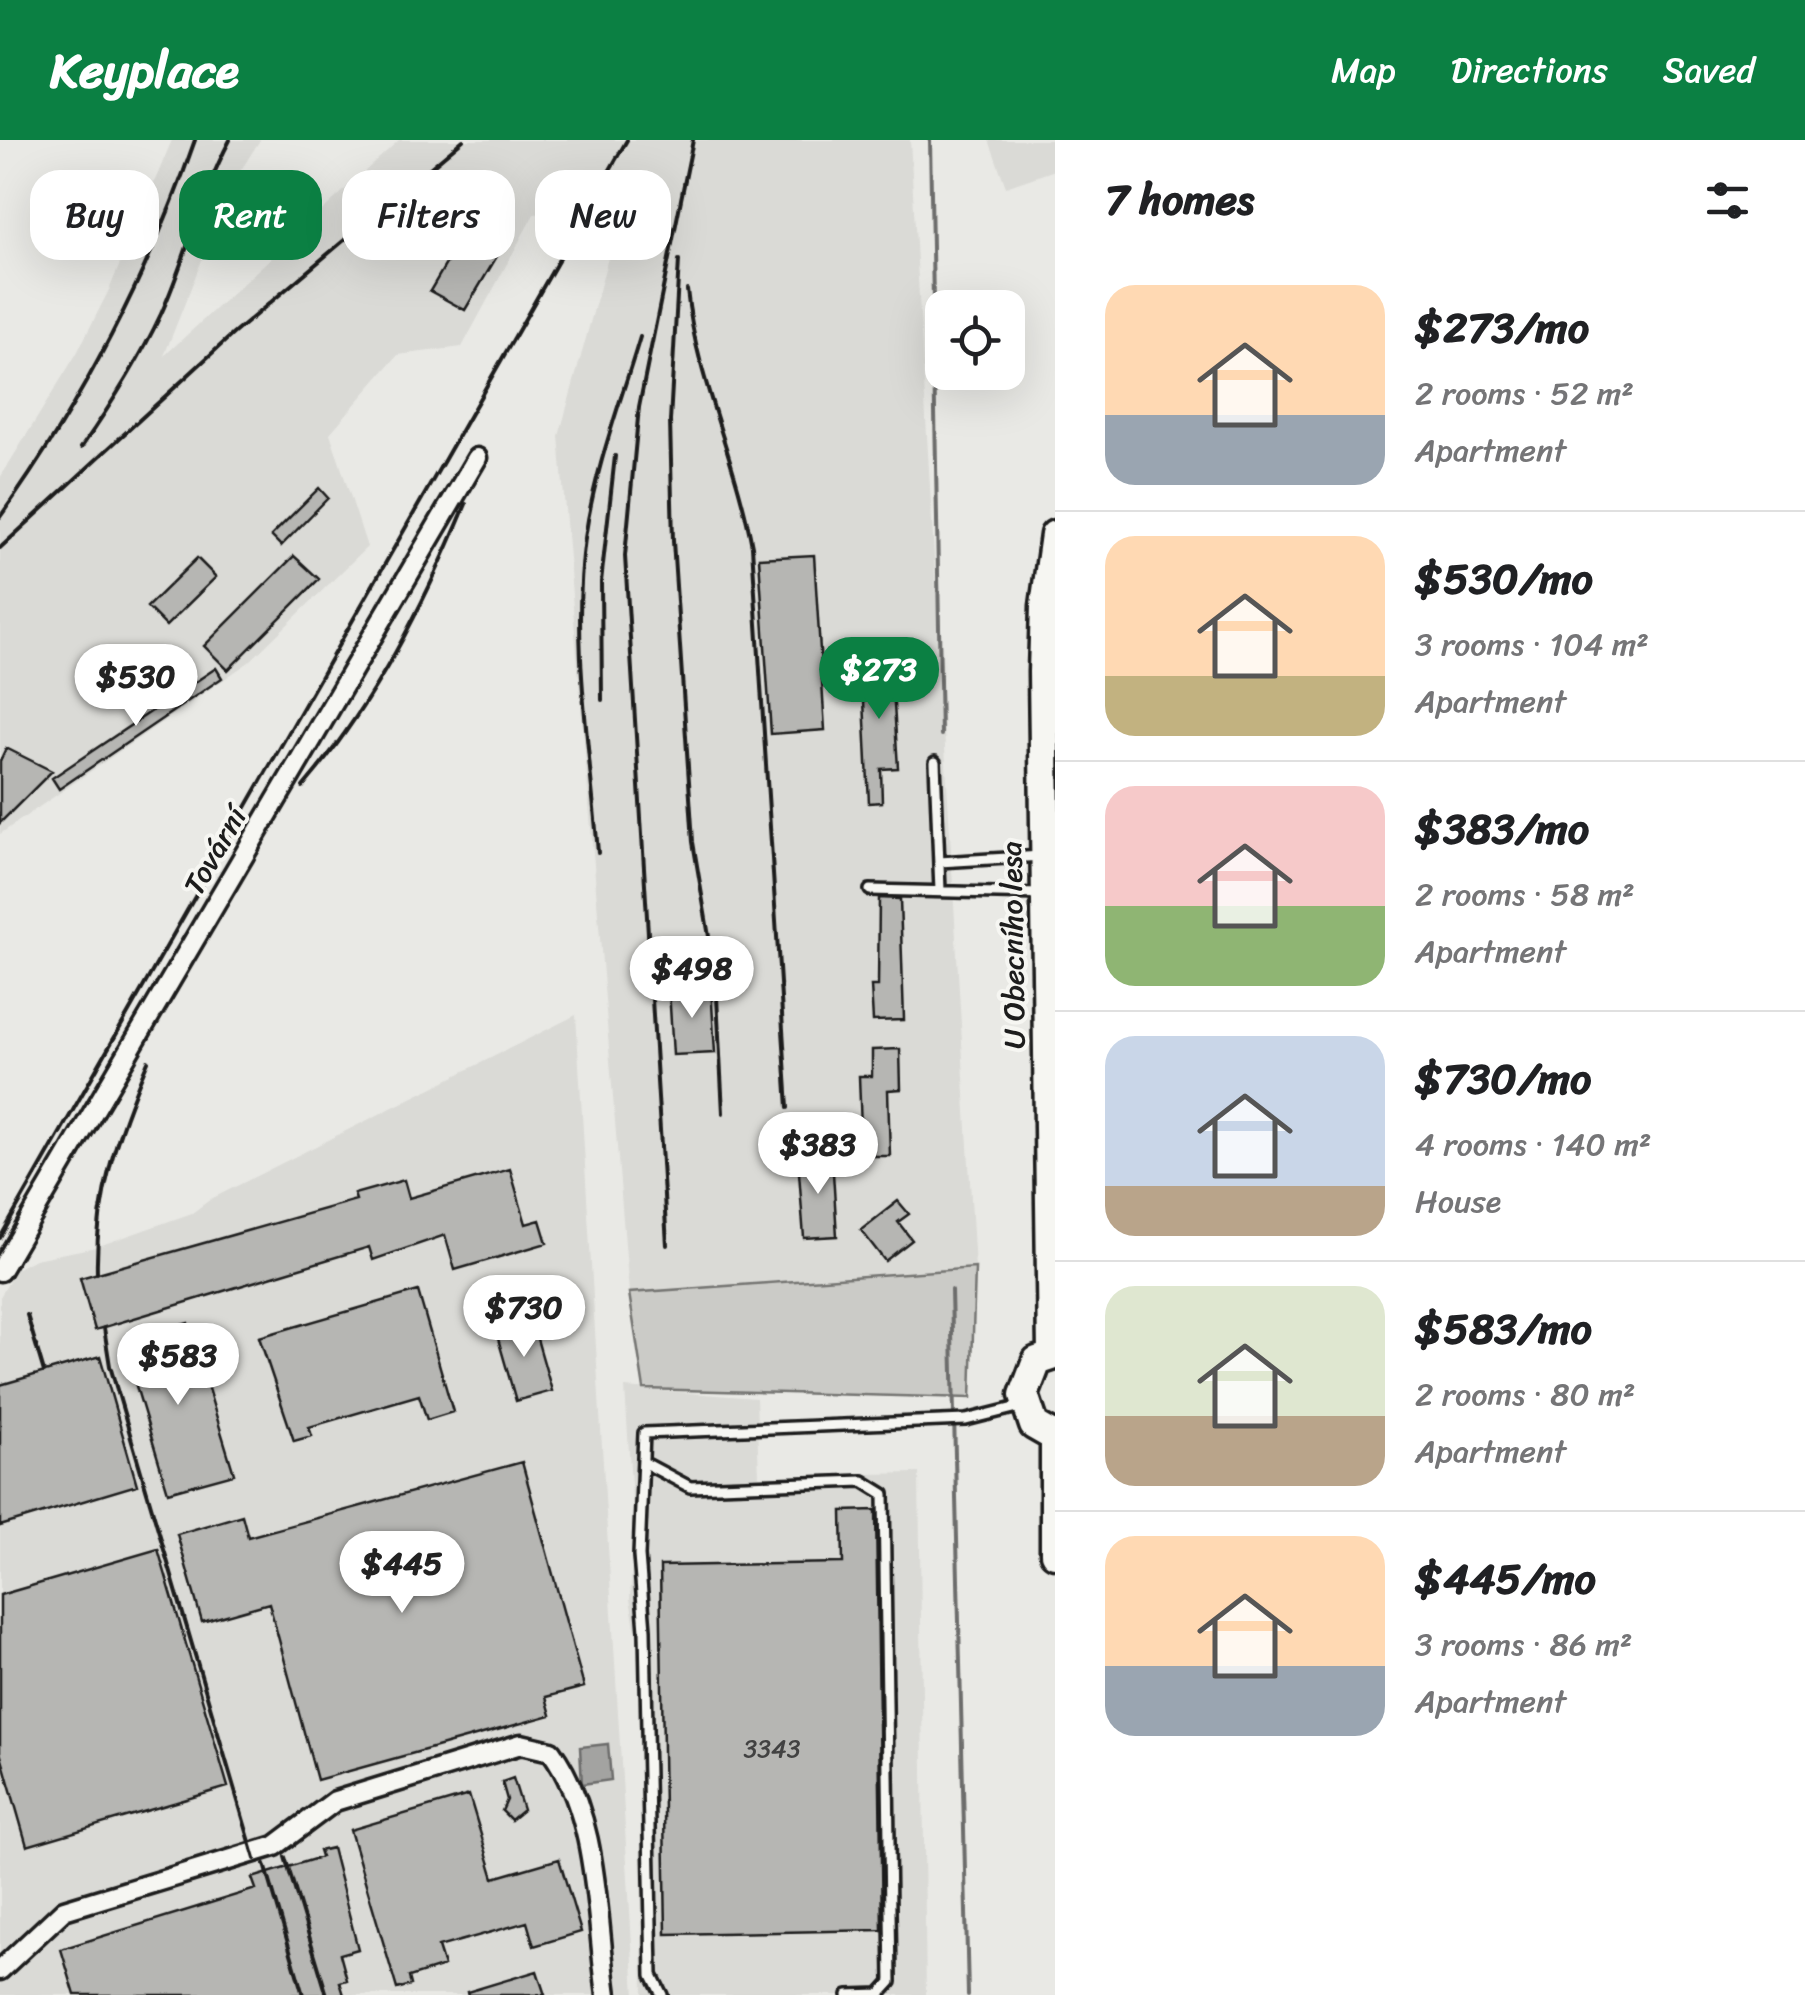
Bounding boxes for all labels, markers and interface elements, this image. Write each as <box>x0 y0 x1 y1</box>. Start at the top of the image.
text: Keyplace <box>50 28 239 113</box>
text: Map <box>1331 39 1396 101</box>
text: Directions <box>1451 39 1608 101</box>
text: Saved <box>1663 39 1755 101</box>
text: 7 homes <box>1105 163 1254 237</box>
chip: Buy <box>30 170 159 260</box>
chip: Rent <box>179 170 322 260</box>
chip: Filters <box>342 170 515 260</box>
chip: New <box>535 170 671 260</box>
icon: filters <box>1700 173 1755 228</box>
map controls <box>925 290 1025 390</box>
button: locate <box>925 290 1025 390</box>
text: $273/mo <box>1415 291 1589 365</box>
icon: home <box>1185 325 1305 445</box>
text: 2 rooms · 52 m² <box>1415 365 1634 422</box>
text: Apartment <box>1415 422 1566 479</box>
text: $530/mo <box>1415 542 1593 616</box>
icon: home <box>1185 576 1305 696</box>
text: 3 rooms · 104 m² <box>1415 616 1649 673</box>
pin: $273 <box>820 637 938 722</box>
text: $273 <box>841 641 917 698</box>
pin: $530 <box>77 644 195 729</box>
text: $530 <box>97 648 175 705</box>
text: Apartment <box>1415 673 1566 730</box>
text: $383/mo <box>1415 792 1589 866</box>
street label: Tovární <box>168 793 264 906</box>
icon: home <box>1185 826 1305 946</box>
street label: U Obecního lesa <box>984 841 1042 1049</box>
text: 2 rooms · 58 m² <box>1415 866 1635 923</box>
text: Apartment <box>1415 923 1566 980</box>
pin: $498 <box>633 936 751 1021</box>
text: $498 <box>652 940 732 997</box>
text: $730/mo <box>1415 1042 1591 1116</box>
icon: home <box>1185 1076 1305 1196</box>
pin: $383 <box>759 1112 877 1197</box>
text: $383 <box>780 1116 856 1173</box>
text: 4 rooms · 140 m² <box>1415 1116 1651 1173</box>
text: House <box>1415 1173 1501 1230</box>
pin: $730 <box>465 1275 583 1360</box>
text: $730 <box>485 1279 563 1336</box>
text: $583/mo <box>1415 1292 1592 1366</box>
pin: $583 <box>119 1323 237 1408</box>
icon: home <box>1185 1326 1305 1446</box>
text: $583 <box>139 1327 217 1384</box>
text: 2 rooms · 80 m² <box>1415 1366 1635 1423</box>
text: Apartment <box>1415 1423 1566 1480</box>
pin: $445 <box>343 1531 461 1616</box>
text: $445 <box>361 1535 443 1592</box>
text: $445/mo <box>1415 1542 1596 1616</box>
icon: home <box>1185 1576 1305 1696</box>
text: 3 rooms · 86 m² <box>1415 1616 1632 1673</box>
text: Apartment <box>1415 1673 1566 1730</box>
house number: 3343 <box>744 1726 801 1771</box>

